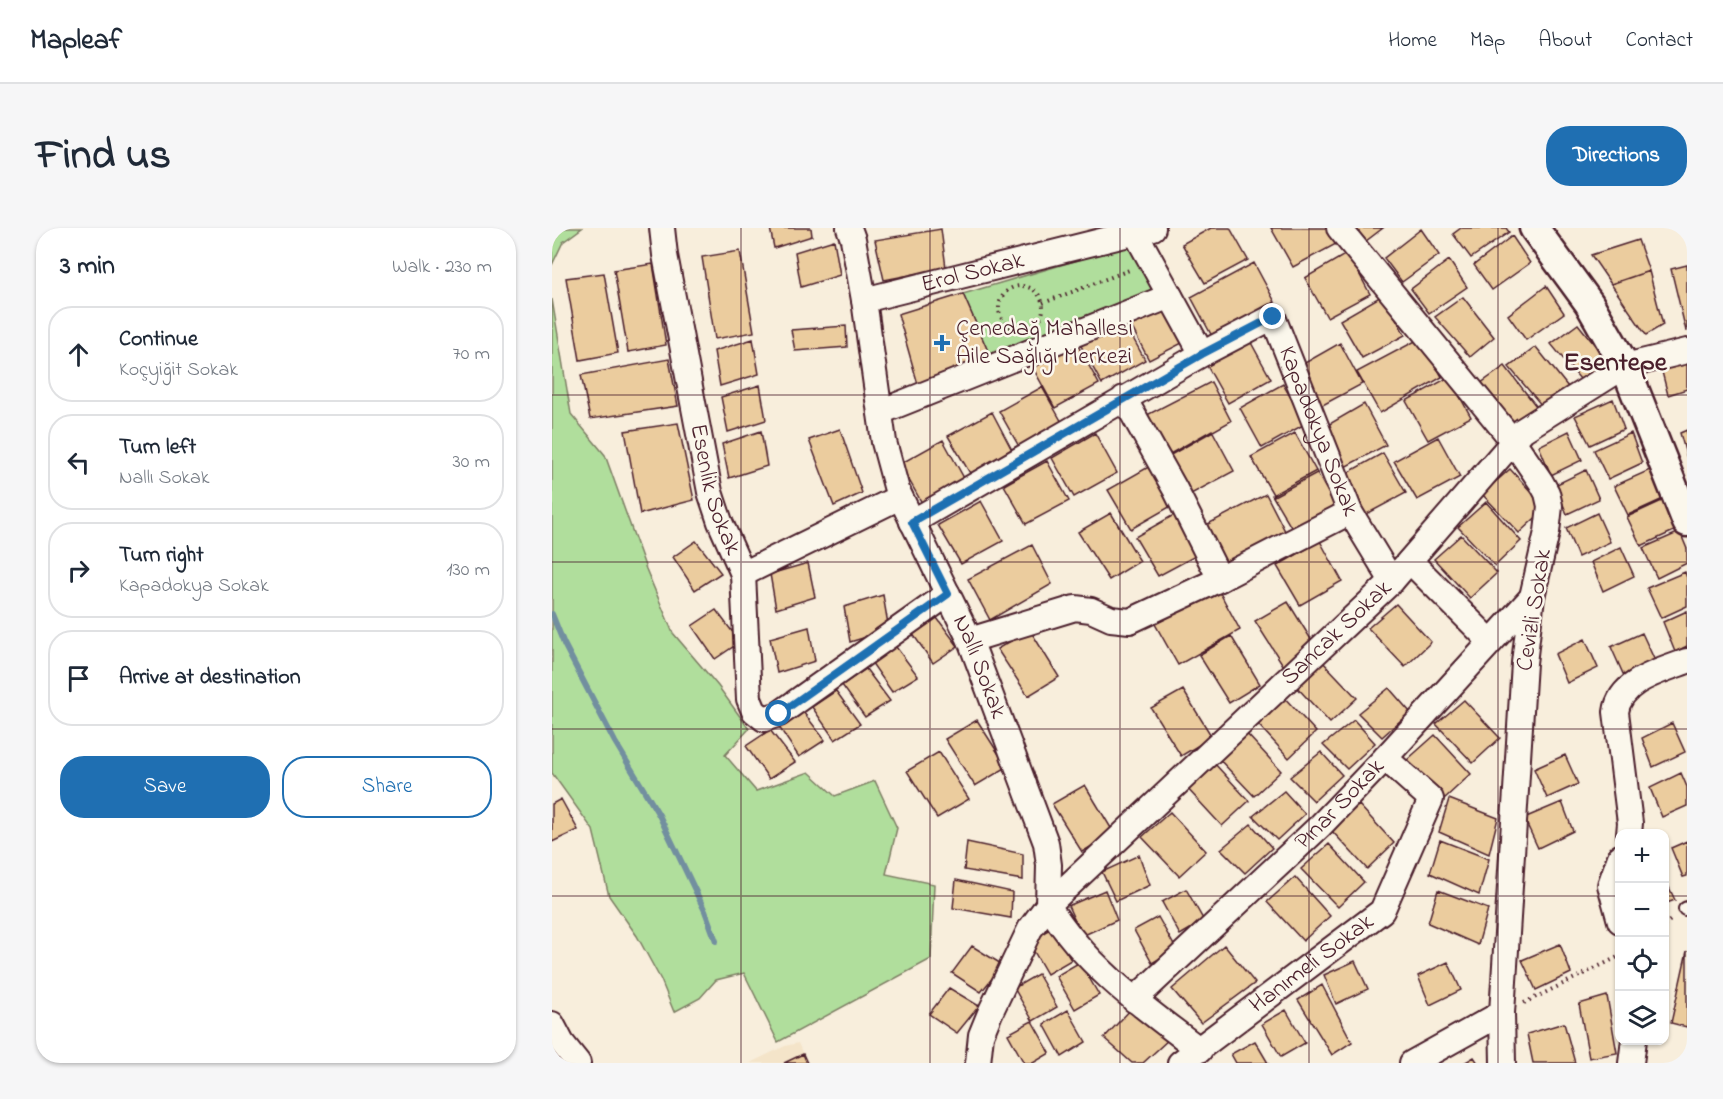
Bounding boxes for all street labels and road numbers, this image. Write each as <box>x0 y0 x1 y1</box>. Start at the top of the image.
street label: Erol Sokak <box>918 243 1028 303</box>
street label: Kapadokya Sokak <box>1269 341 1368 522</box>
street label: Esenlik Sokak <box>680 421 750 561</box>
street label: Cevizli Sokak <box>1508 546 1562 674</box>
street label: Sancak Sokak <box>1273 571 1401 694</box>
street label: Nallı Sokak <box>943 609 1016 724</box>
street label: Pınar Sokak <box>1287 750 1393 858</box>
street label: Hanımeli Sokak <box>1242 905 1382 1022</box>

